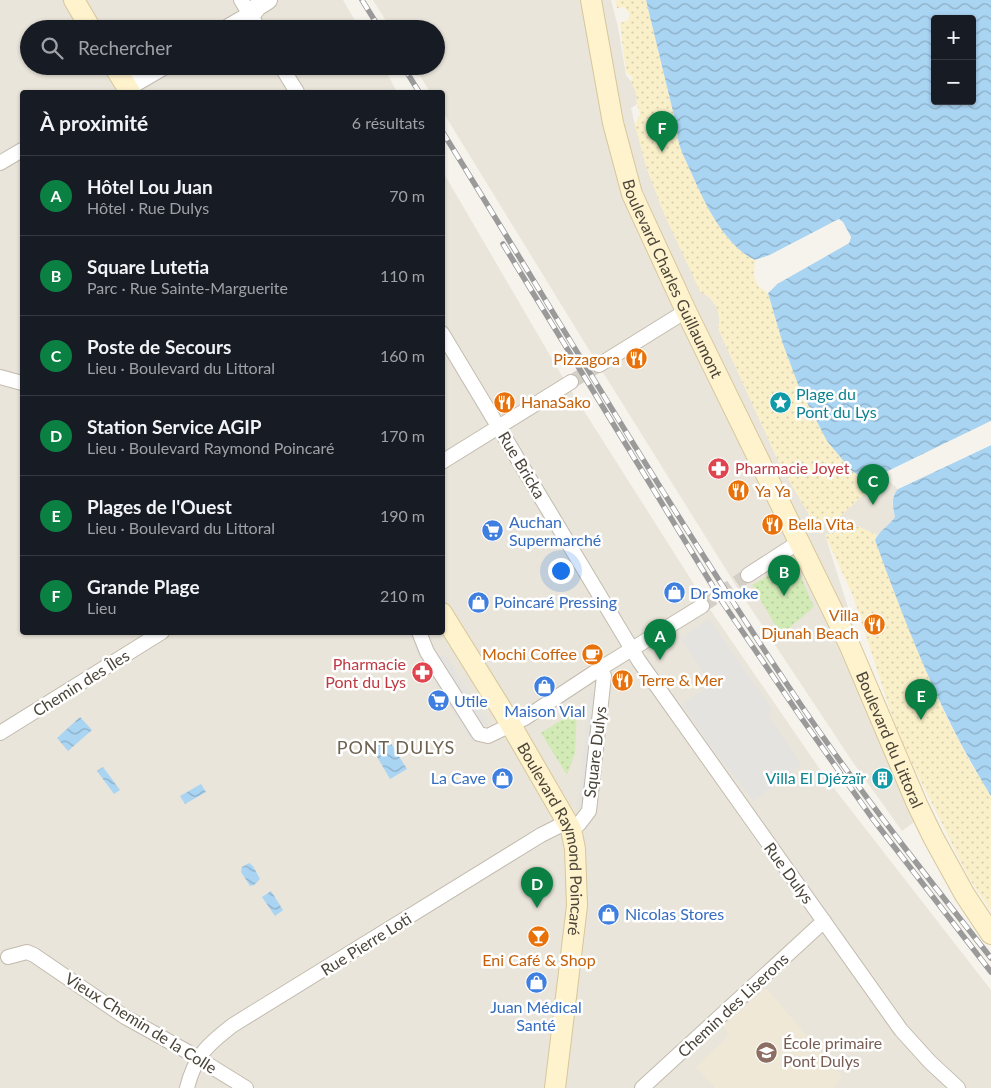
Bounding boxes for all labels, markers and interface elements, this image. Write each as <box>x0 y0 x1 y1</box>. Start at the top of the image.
map controls <box>931 15 976 105</box>
button: + <box>931 15 976 60</box>
search box <box>20 20 445 75</box>
icon: search <box>38 34 66 62</box>
text: Rechercher <box>78 36 172 59</box>
button: − <box>931 60 976 105</box>
text: À proximité <box>40 110 148 135</box>
pin: F <box>646 111 678 152</box>
text: 6 résultats <box>352 113 425 132</box>
text: Hôtel Lou Juan <box>87 175 213 198</box>
street label: Boulevard Charles Guillaumont <box>619 177 727 381</box>
text: A <box>50 186 62 205</box>
text: 70 m <box>389 186 425 205</box>
text: Hôtel · Rue Dulys <box>87 198 209 217</box>
text: Square Lutetia <box>87 255 209 278</box>
text: B <box>51 266 61 285</box>
text: 110 m <box>380 266 425 285</box>
text: Parc · Rue Sainte-Marguerite <box>87 278 288 297</box>
text: Poste de Secours <box>87 335 231 358</box>
text: C <box>51 346 61 365</box>
text: 160 m <box>380 346 425 365</box>
restaurant icon: Pizzagora <box>624 347 648 371</box>
place label: Pizzagora <box>553 349 620 368</box>
text: Lieu · Boulevard du Littoral <box>87 358 275 377</box>
place label: Plage du Pont du Lys <box>796 384 877 421</box>
restaurant icon: HanaSako <box>493 390 517 414</box>
place icon: Plage du Pont du Lys <box>768 391 792 415</box>
place label: HanaSako <box>521 392 591 411</box>
text: Station Service AGIP <box>87 415 262 438</box>
text: D <box>50 426 62 445</box>
text: 170 m <box>380 426 425 445</box>
street label: Rue Bricka <box>495 428 550 502</box>
text: Lieu · Boulevard Raymond Poincaré <box>87 438 334 457</box>
pharmacy icon: Pharmacie Joyet <box>707 456 731 480</box>
place label: Pharmacie Joyet <box>735 458 850 477</box>
pin: C <box>857 464 889 505</box>
restaurant icon: Ya Ya <box>727 479 751 503</box>
place label: Ya Ya <box>755 481 791 500</box>
text: Plages de l'Ouest <box>87 495 232 518</box>
text: E <box>51 506 61 525</box>
text: 190 m <box>380 506 425 525</box>
place label: Auchan Supermarché <box>509 512 601 549</box>
restaurant icon: Bella Vita <box>760 512 784 536</box>
place label: Bella Vita <box>788 514 854 533</box>
text: Lieu · Boulevard du Littoral <box>87 518 275 537</box>
supermarket icon: Auchan Supermarché <box>481 519 505 543</box>
pin: B <box>768 555 800 596</box>
your location <box>548 558 574 584</box>
text: Grande Plage <box>87 575 200 598</box>
shop icon: Dr Smoke <box>662 581 686 605</box>
place label: Dr Smoke <box>690 583 758 602</box>
text: F <box>51 586 61 605</box>
text: 210 m <box>380 586 425 605</box>
shop icon: Poincaré Pressing <box>466 590 490 614</box>
place label: Poincaré Pressing <box>494 592 617 611</box>
text: Lieu <box>87 598 116 617</box>
place label: Villa Djunah Beach <box>761 605 859 642</box>
restaurant icon: Villa Djunah Beach <box>863 612 887 636</box>
pin: A <box>644 619 676 660</box>
cafe icon: Mochi Coffee <box>581 642 605 666</box>
place label: Mochi Coffee <box>482 644 577 663</box>
street label: Chemin des Îles <box>29 645 132 720</box>
place label: Pharmacie Pont du Lys <box>325 654 406 691</box>
pharmacy icon: Pharmacie Pont du Lys <box>410 661 434 685</box>
restaurant icon: Terre & Mer <box>611 668 635 692</box>
street label: Boulevard du Littoral <box>853 668 927 811</box>
place label: Terre & Mer <box>639 670 723 689</box>
shop icon: Maison Vial <box>533 675 557 699</box>
pin: E <box>905 679 937 720</box>
supermarket icon: Utile <box>426 689 450 713</box>
place label: Utile <box>454 691 488 710</box>
place label: Maison Vial <box>504 701 586 720</box>
street label: Square Dulys <box>579 705 610 799</box>
district label: PONT DULYS <box>337 736 455 758</box>
street label: Boulevard Raymond Poincaré <box>514 739 587 937</box>
shop icon: La Cave <box>490 766 514 790</box>
building icon: Villa El Djézaïr <box>870 766 894 790</box>
place label: La Cave <box>431 768 486 787</box>
place label: Villa El Djézaïr <box>766 768 866 787</box>
street label: Rue Dulys <box>761 838 818 907</box>
pin: D <box>521 867 553 908</box>
shop icon: Nicolas Stores <box>597 902 621 926</box>
place label: Nicolas Stores <box>625 904 724 923</box>
street label: Rue Pierre Loti <box>317 908 415 979</box>
bar icon: Eni Café & Shop <box>527 924 551 948</box>
street label: Chemin des Liserons <box>673 948 792 1061</box>
place label: Eni Café & Shop <box>482 950 596 969</box>
street label: Vieux Chemin de la Colle <box>62 968 221 1077</box>
shop icon: Juan Médical Santé <box>524 971 548 995</box>
place label: Juan Médical Santé <box>490 997 582 1034</box>
place label: École primaire Pont Dulys <box>783 1033 882 1070</box>
school or university icon: École primaire Pont Dulys <box>755 1040 779 1064</box>

